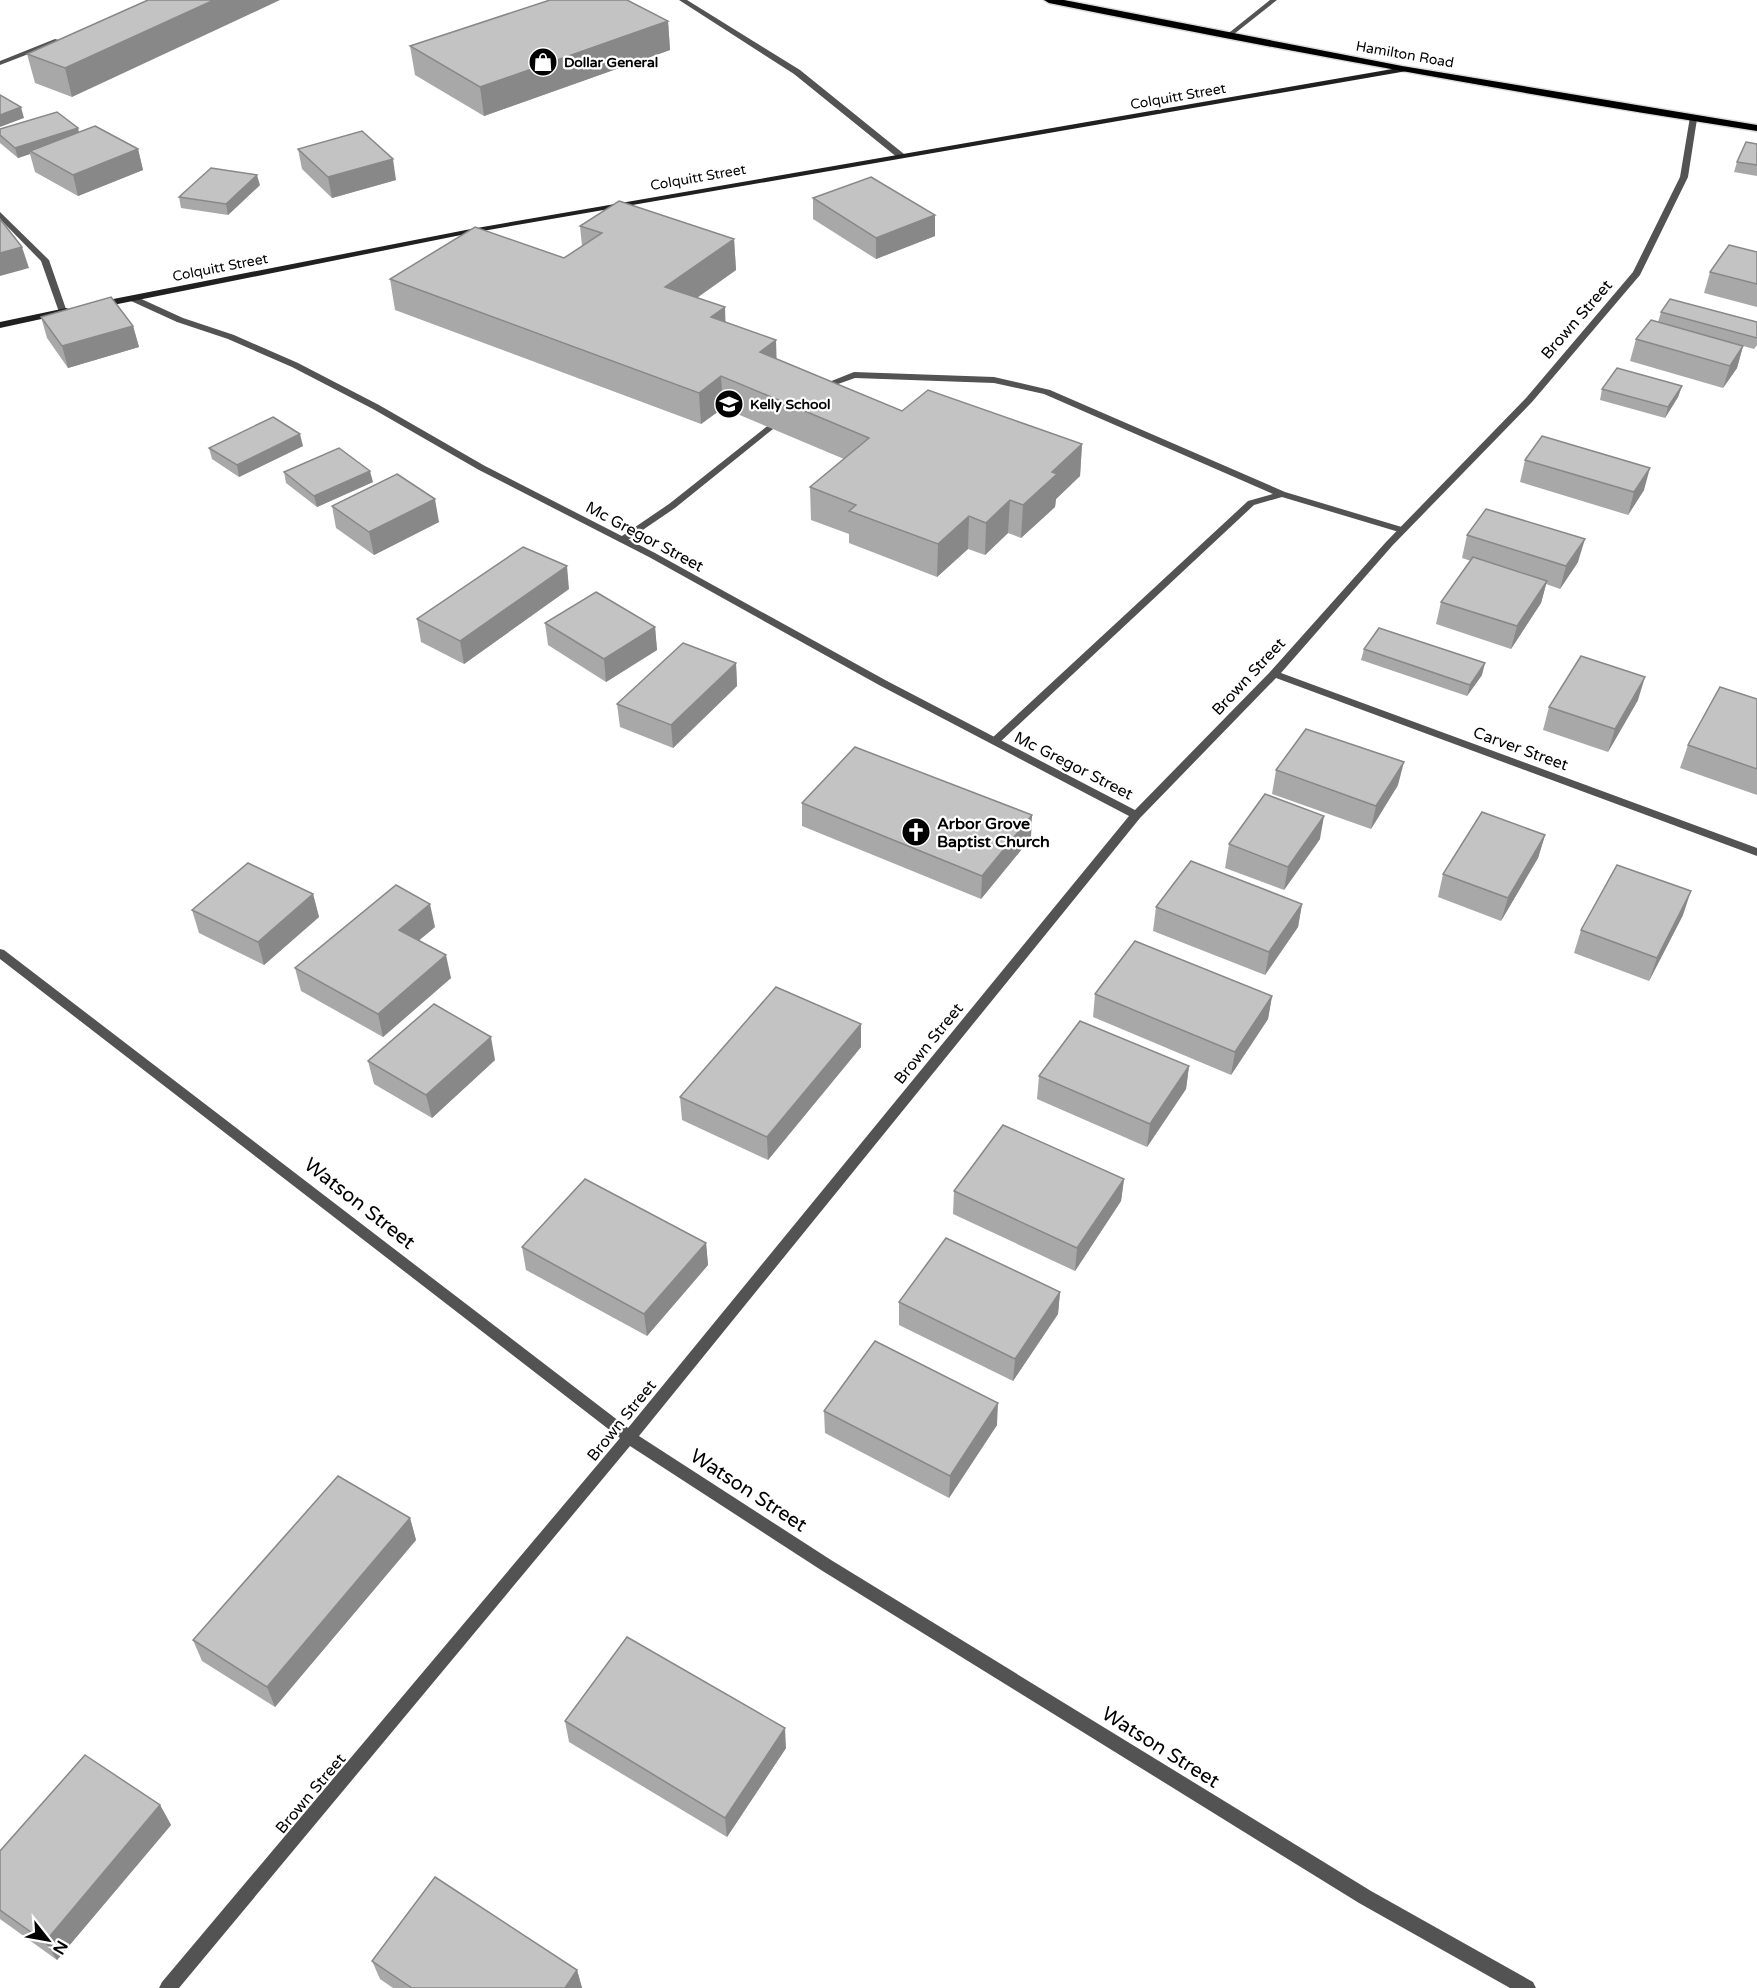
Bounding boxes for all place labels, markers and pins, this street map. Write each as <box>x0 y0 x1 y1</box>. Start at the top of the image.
shop icon: Dollar General <box>527 46 559 78</box>
place label: Dollar General <box>564 54 658 71</box>
school or university icon: Kelly School <box>713 388 745 420</box>
place label: Kelly School <box>750 396 831 413</box>
place label: Arbor Grove Baptist Church <box>937 814 1050 852</box>
church icon: Arbor Grove Baptist Church <box>900 816 932 848</box>

